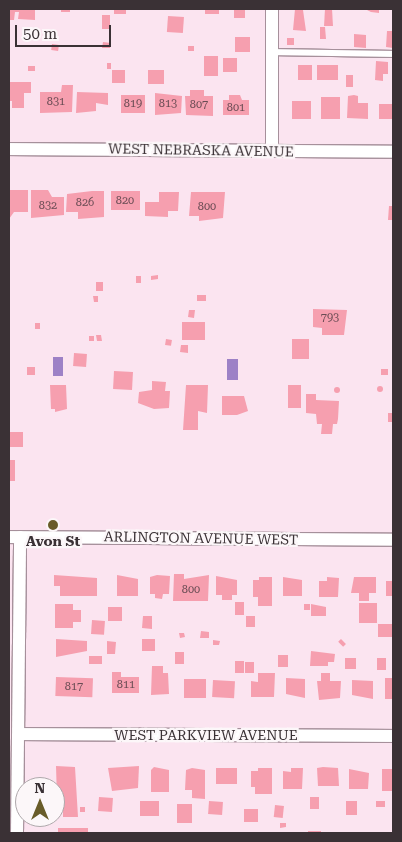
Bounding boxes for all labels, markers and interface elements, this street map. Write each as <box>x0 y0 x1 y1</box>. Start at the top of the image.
scale bar <box>18 15 114 47</box>
text: 50 m <box>23 25 57 43</box>
house number: 831 <box>47 95 65 109</box>
house number: 819 <box>124 97 142 111</box>
house number: 813 <box>159 97 177 111</box>
house number: 807 <box>190 98 208 112</box>
house number: 801 <box>227 101 245 115</box>
street label: WEST NEBRASKA AVENUE <box>108 140 294 160</box>
house number: 820 <box>116 194 134 208</box>
house number: 826 <box>76 196 94 210</box>
house number: 832 <box>39 199 57 213</box>
house number: 800 <box>198 200 216 214</box>
house number: 793 <box>321 311 339 325</box>
marker: Avon St <box>47 519 59 531</box>
street label: ARLINGTON AVENUE WEST <box>104 528 298 548</box>
place label: Avon St <box>26 533 80 549</box>
house number: 800 <box>182 583 200 597</box>
house number: 811 <box>117 678 135 692</box>
house number: 817 <box>65 680 83 694</box>
street label: WEST PARKVIEW AVENUE <box>114 727 298 743</box>
north arrow <box>15 777 65 827</box>
text: N <box>35 780 45 796</box>

